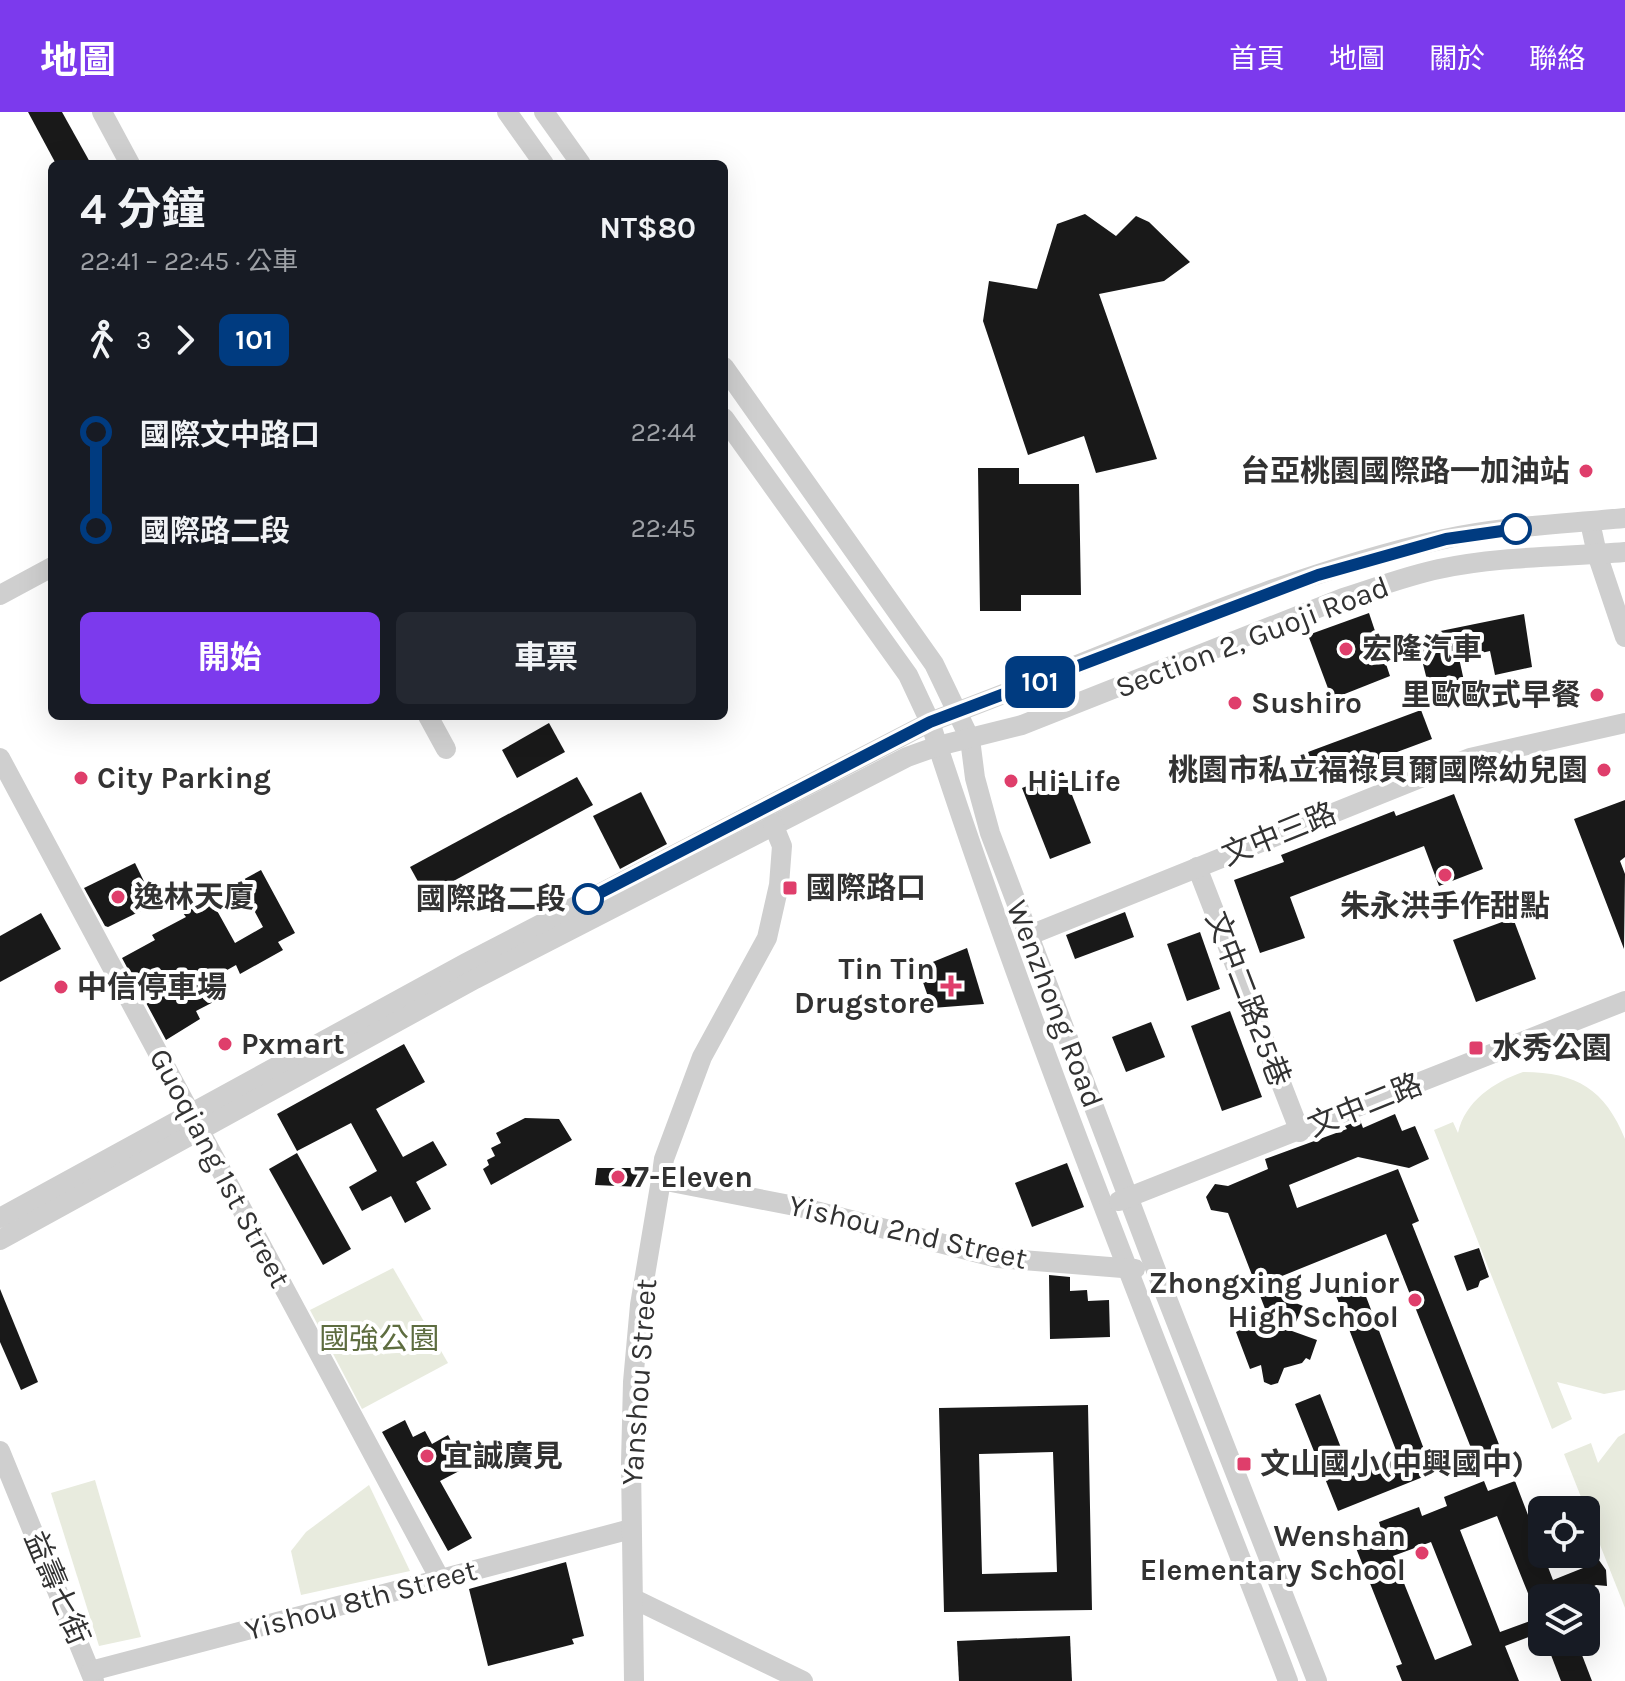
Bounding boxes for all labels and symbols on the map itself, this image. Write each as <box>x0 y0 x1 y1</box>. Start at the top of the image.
place label: 台亞桃園國際路一加油站 <box>1240 453 1570 489</box>
marker: 台亞桃園國際路一加油站 <box>1577 462 1595 480</box>
unlabelled marker <box>1501 514 1531 544</box>
street label: Section 2, Guoji Road <box>1110 568 1394 706</box>
place label: 宏隆汽車 <box>1362 631 1482 667</box>
marker: 宏隆汽車 <box>1337 640 1355 658</box>
line badge: 101 <box>994 656 1086 708</box>
place label: 里歐歐式早餐 <box>1401 677 1581 713</box>
place label: Sushiro <box>1251 685 1362 721</box>
marker: 里歐歐式早餐 <box>1588 686 1606 704</box>
marker: Sushiro <box>1226 694 1244 712</box>
place label: 桃園市私立福祿貝爾國際幼兒園 <box>1168 752 1588 788</box>
place label: City Parking <box>97 760 271 796</box>
marker: 桃園市私立福祿貝爾國際幼兒園 <box>1595 761 1613 779</box>
place label: Hi-Life <box>1027 763 1121 799</box>
marker: City Parking <box>72 769 90 787</box>
marker: Hi-Life <box>1002 772 1020 790</box>
street label: 文中三路 <box>1217 795 1341 873</box>
marker: 朱永洪手作甜點 <box>1436 866 1454 884</box>
place label: 國際路口 <box>806 870 926 906</box>
place label: 逸林天廈 <box>134 879 254 915</box>
marker: 國際路口 <box>781 879 799 897</box>
place label: 國際路二段 <box>416 881 566 917</box>
marker: 國際路二段 <box>573 884 603 914</box>
marker: 逸林天廈 <box>109 888 127 906</box>
place label: 朱永洪手作甜點 <box>1340 888 1550 924</box>
street label: Wenzhong Road <box>999 895 1111 1113</box>
street label: 文中二路25巷 <box>1198 907 1298 1091</box>
place label: Tin Tin Drugstore <box>794 951 935 1021</box>
place label: 中信停車場 <box>77 969 227 1005</box>
marker: Tin Tin Drugstore <box>942 977 960 995</box>
marker: 中信停車場 <box>52 978 70 996</box>
place label: Pxmart <box>241 1026 345 1062</box>
place label: 水秀公園 <box>1492 1030 1612 1066</box>
marker: Pxmart <box>216 1035 234 1053</box>
marker: 水秀公園 <box>1467 1039 1485 1057</box>
street label: Guoqiang 1st Street <box>142 1042 298 1294</box>
street label: 文中二路 <box>1303 1066 1427 1144</box>
place label: 7-Eleven <box>634 1159 753 1195</box>
marker: 7-Eleven <box>609 1168 627 1186</box>
street label: Yishou 2nd Street <box>785 1187 1031 1277</box>
place label: Zhongxing Junior High School <box>1149 1265 1399 1335</box>
street label: Yanshou Street <box>614 1277 664 1487</box>
marker: Zhongxing Junior High School <box>1406 1291 1424 1309</box>
park label: 國強公園 <box>319 1321 439 1357</box>
place label: 宜誠廣見 <box>443 1438 563 1474</box>
place label: 文山國小(中興國中) <box>1260 1446 1524 1482</box>
marker: 宜誠廣見 <box>418 1447 436 1465</box>
marker: 文山國小(中興國中) <box>1235 1455 1253 1473</box>
place label: Wenshan Elementary School <box>1140 1518 1406 1588</box>
street label: 益壽七街 <box>17 1526 97 1650</box>
marker: Wenshan Elementary School <box>1413 1544 1431 1562</box>
street label: Yishou 8th Street <box>241 1552 481 1648</box>

